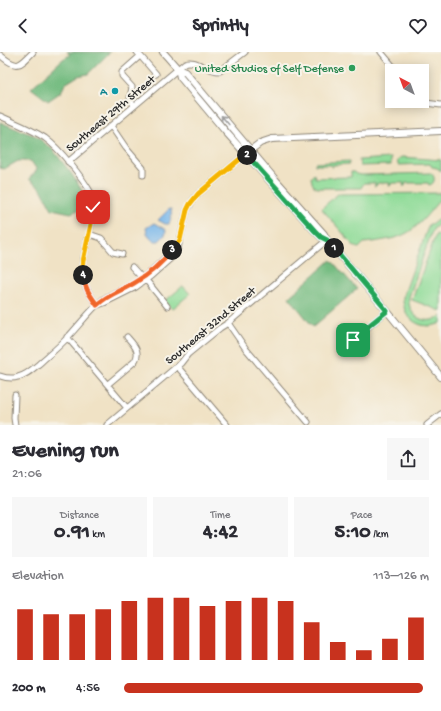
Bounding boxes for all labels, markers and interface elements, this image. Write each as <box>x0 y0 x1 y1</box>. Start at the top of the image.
icon: back <box>12 15 34 37</box>
icon: heart <box>407 15 429 37</box>
text: Sprintly <box>192 16 249 37</box>
place label: United Studios of Self Defense <box>195 63 345 77</box>
marker: United Studios of Self Defense <box>347 63 357 73</box>
north arrow <box>385 64 429 108</box>
map controls <box>385 64 429 108</box>
street label: Southeast 29th Street <box>64 73 159 156</box>
place label: A <box>100 86 108 100</box>
marker: A <box>110 86 120 96</box>
one-way arrow <box>221 115 230 125</box>
pin: 2 <box>237 145 257 165</box>
text: 2 <box>244 149 250 161</box>
pin <box>76 190 110 224</box>
icon: check <box>82 196 104 218</box>
pin: 1 <box>324 238 344 258</box>
pin: 3 <box>162 240 182 260</box>
text: 1 <box>332 242 336 254</box>
text: 3 <box>169 244 175 256</box>
pin: 4 <box>73 265 93 285</box>
text: 4 <box>80 269 86 281</box>
street label: Southeast 32nd Street <box>163 284 260 368</box>
pin <box>336 323 370 357</box>
icon: arrive <box>342 329 364 351</box>
button: share <box>387 438 429 480</box>
text: Evening run <box>12 439 119 465</box>
text: 21:06 <box>12 467 42 482</box>
text: Distance <box>60 510 99 522</box>
text: Time <box>210 510 231 522</box>
text: Pace <box>351 510 372 522</box>
text: 0.91 <box>54 522 90 545</box>
text: 4:42 <box>203 522 238 545</box>
text: 5:10 <box>334 522 371 545</box>
text: km <box>90 529 105 541</box>
text: /km <box>371 529 389 541</box>
text: Elevation <box>12 569 64 584</box>
text: 113–126 m <box>373 569 429 584</box>
text: 200 m <box>12 681 45 696</box>
text: 4:56 <box>76 681 100 696</box>

